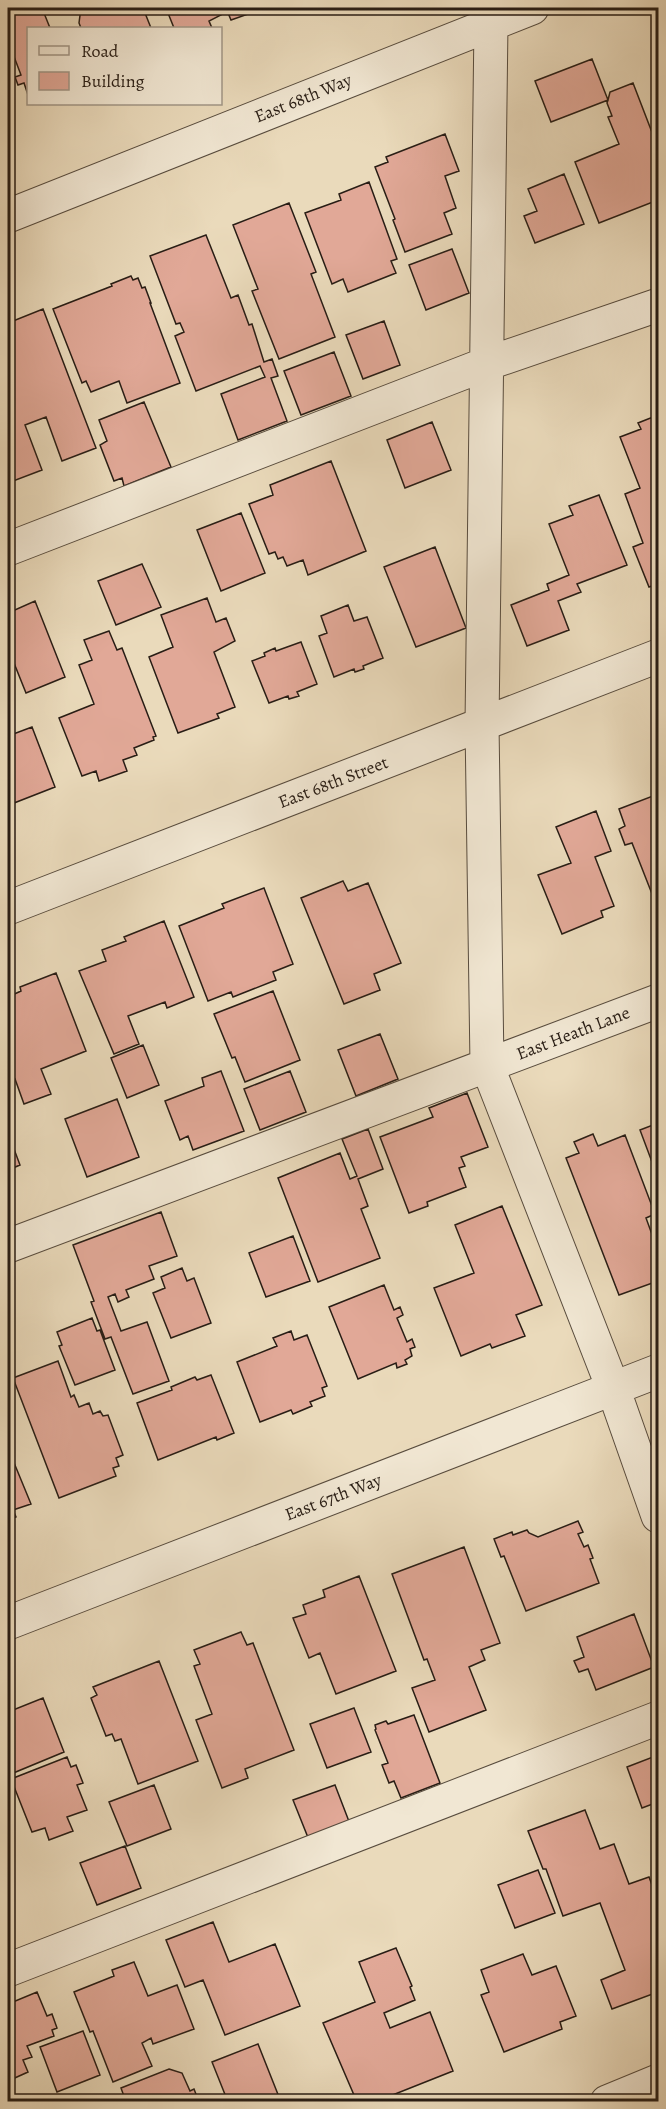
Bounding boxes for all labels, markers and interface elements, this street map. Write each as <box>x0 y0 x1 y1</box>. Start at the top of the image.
legend <box>27 27 222 105</box>
text: Road <box>81 39 119 63</box>
street label: East 68th Way <box>251 67 356 128</box>
text: Building <box>81 69 145 93</box>
street label: East 68th Street <box>275 750 391 814</box>
street label: East Heath Lane <box>513 1000 633 1066</box>
street label: East 67th Way <box>281 1467 386 1526</box>

